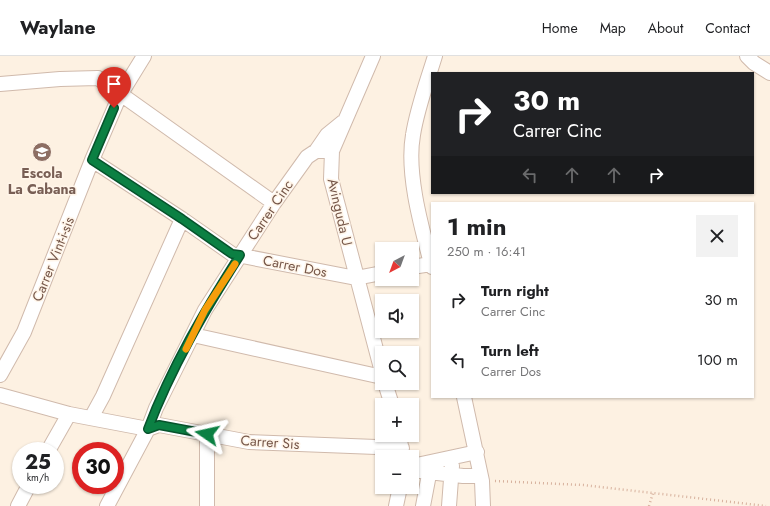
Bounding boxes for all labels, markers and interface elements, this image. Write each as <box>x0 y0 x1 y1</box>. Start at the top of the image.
text: Waylane <box>20 14 96 41</box>
text: Home <box>542 18 578 38</box>
text: Map <box>600 18 626 38</box>
text: About <box>648 18 683 38</box>
text: Contact <box>705 18 750 38</box>
pin <box>97 67 131 108</box>
icon: arrive <box>103 73 125 95</box>
text: 30 m <box>513 80 580 121</box>
icon: right <box>447 88 499 140</box>
text: Carrer Cinc <box>513 118 602 144</box>
school or university icon: Escola La Cabana <box>31 141 53 163</box>
place label: Escola La Cabana <box>8 163 76 199</box>
icon: left <box>519 164 541 186</box>
icon: ahead <box>561 164 583 186</box>
icon: ahead <box>603 164 625 186</box>
icon: right <box>645 164 667 186</box>
street label: Carrer Cinc <box>242 176 298 244</box>
street label: Avinguda U <box>323 176 357 248</box>
text: 1 min <box>447 209 507 244</box>
street label: Carrer Vint-i-sis <box>27 213 79 304</box>
button: close <box>696 215 738 257</box>
north arrow <box>375 242 419 286</box>
map controls <box>375 242 419 494</box>
text: 250 m · 16:41 <box>447 242 526 261</box>
street label: Carrer Dos <box>261 250 329 282</box>
text: Turn right <box>481 280 549 302</box>
icon: right <box>447 289 469 311</box>
text: 30 m <box>705 289 738 311</box>
button: sound <box>375 294 419 338</box>
text: Carrer Cinc <box>481 302 545 321</box>
text: Turn left <box>481 340 539 362</box>
button: search <box>375 346 419 390</box>
icon: left <box>447 349 469 371</box>
text: 100 m <box>697 349 738 371</box>
text: Carrer Dos <box>481 362 541 381</box>
button: + <box>375 398 419 442</box>
position arrow <box>186 413 228 455</box>
street label: Carrer Sis <box>240 430 300 454</box>
speed limit sign: 30 <box>72 442 124 494</box>
text: 25 <box>25 448 51 477</box>
button: − <box>375 450 419 494</box>
text: km/h <box>27 470 49 485</box>

